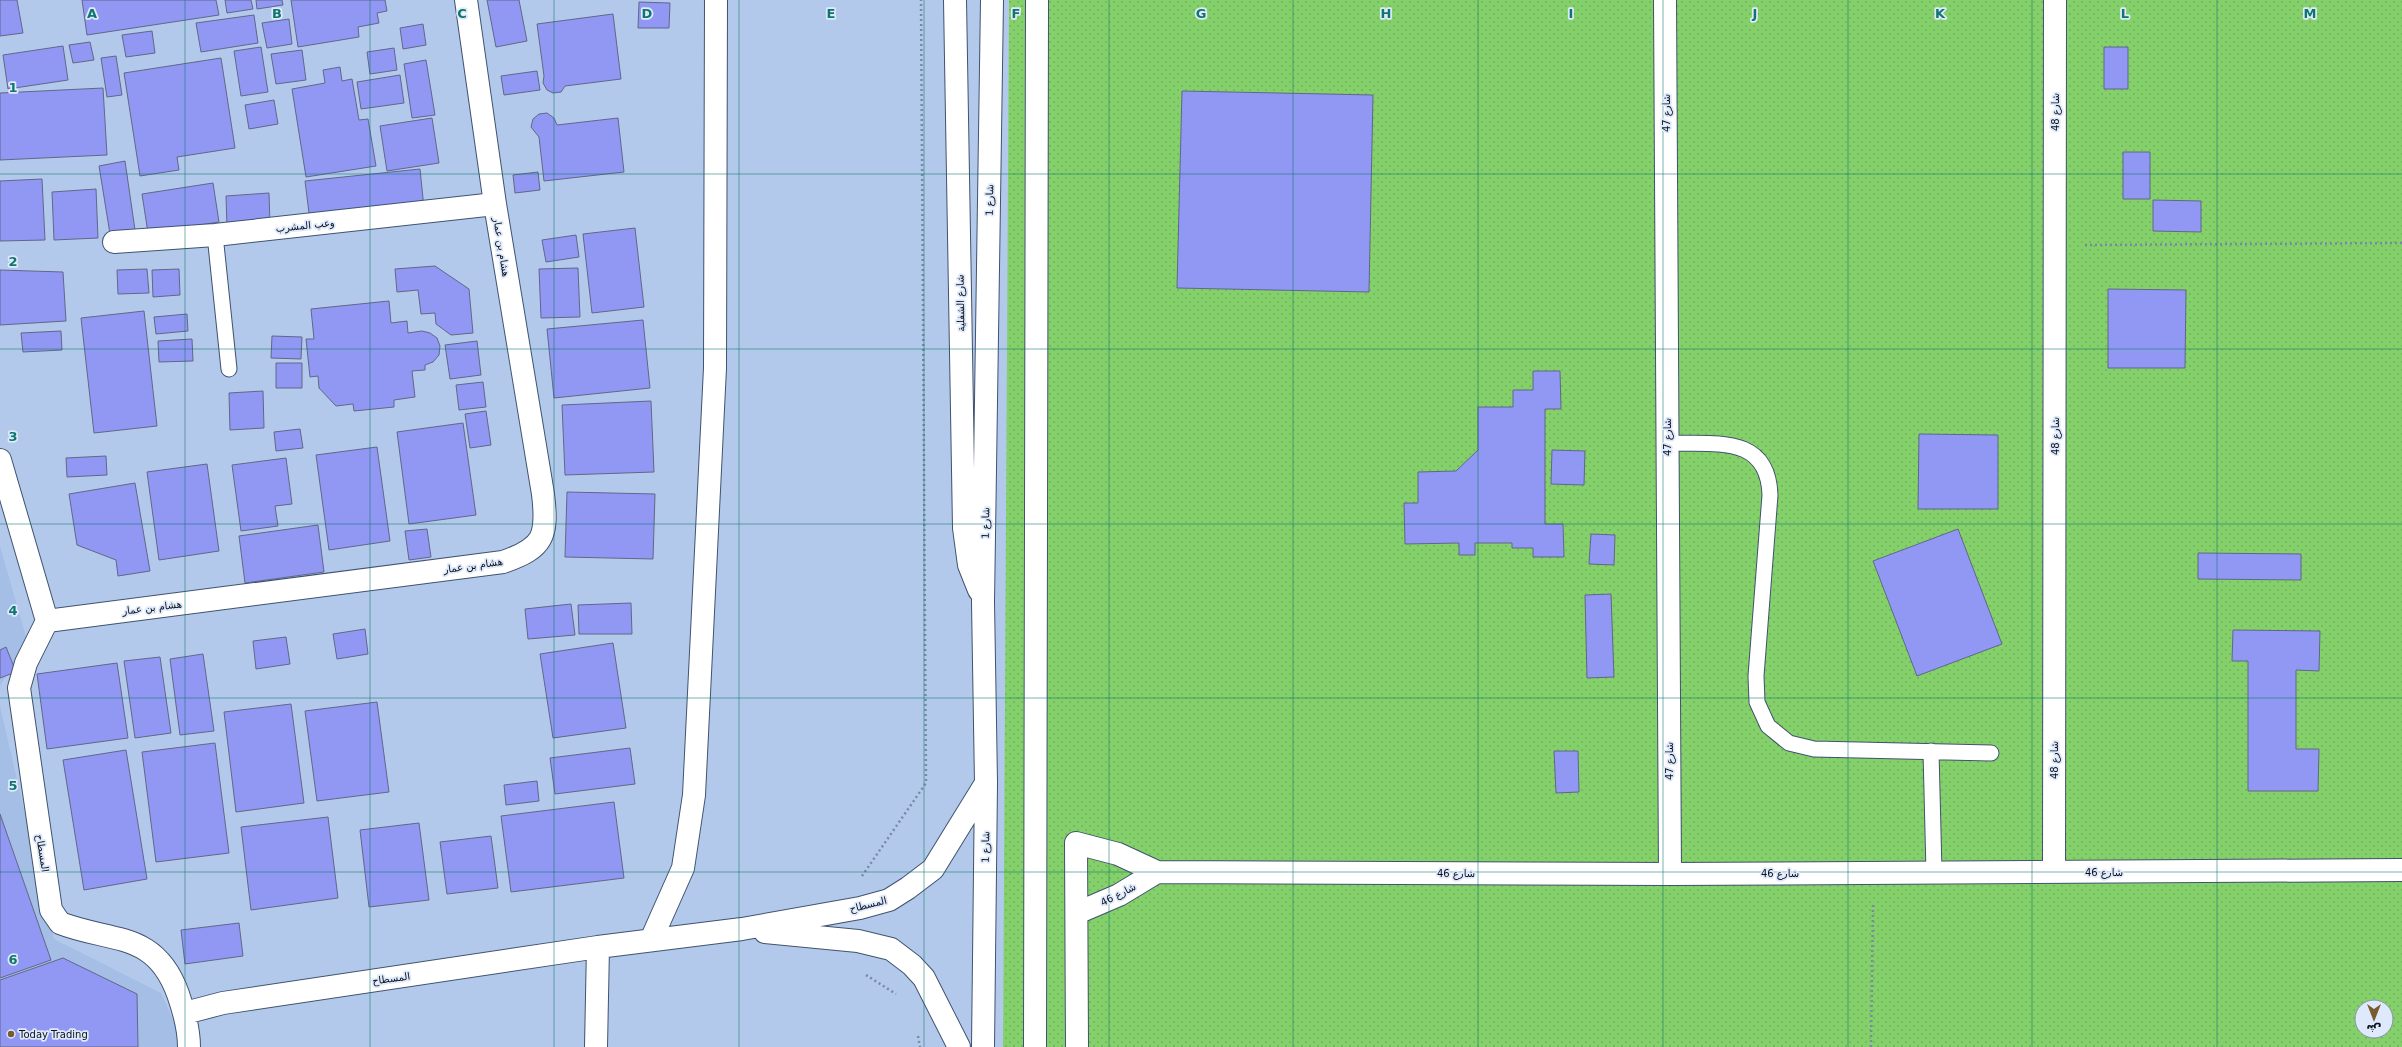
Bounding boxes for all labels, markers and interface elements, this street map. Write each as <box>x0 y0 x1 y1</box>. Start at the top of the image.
text: A <box>87 6 97 21</box>
text: B <box>272 6 282 21</box>
text: C <box>457 6 467 21</box>
text: D <box>642 6 653 21</box>
text: E <box>827 6 835 21</box>
text: F <box>1012 6 1020 21</box>
text: G <box>1196 6 1206 21</box>
text: H <box>1381 6 1391 21</box>
text: I <box>1569 6 1573 21</box>
text: J <box>1752 6 1757 21</box>
text: K <box>1935 6 1946 21</box>
text: L <box>2121 6 2129 21</box>
text: M <box>2304 6 2316 21</box>
text: 1 <box>8 80 18 95</box>
street label: شارع 48 <box>2050 93 2062 131</box>
street label: شارع 47 <box>1661 94 1673 132</box>
street label: شارع 1 <box>984 184 996 216</box>
street label: هشام بن عمار <box>491 216 512 277</box>
street label: وعب المشرب <box>275 217 335 235</box>
text: 2 <box>8 254 18 269</box>
street label: شارع الشفلية <box>955 274 967 332</box>
street label: شارع 48 <box>2050 417 2062 455</box>
street label: شارع 47 <box>1662 418 1674 456</box>
text: 3 <box>8 429 18 444</box>
street label: شارع 1 <box>980 507 992 539</box>
street label: هشام بن عمار <box>442 556 503 575</box>
street label: هشام بن عمار <box>121 598 182 617</box>
text: 4 <box>8 603 18 618</box>
street label: شارع 48 <box>2049 741 2061 779</box>
street label: شارع 47 <box>1664 742 1676 780</box>
text: 5 <box>8 778 18 793</box>
street label: شارع 1 <box>980 831 992 863</box>
street label: المسطاح <box>33 833 51 873</box>
street label: شارع 46 <box>2085 867 2123 879</box>
street label: شارع 46 <box>1437 868 1475 880</box>
street label: شارع 46 <box>1761 868 1799 880</box>
street label: شارع 46 <box>1099 881 1138 909</box>
street label: المسطاح <box>848 895 888 915</box>
text: 6 <box>8 952 18 967</box>
street label: المسطاح <box>371 970 411 988</box>
north arrow <box>2354 999 2394 1039</box>
text: ش <box>2366 1022 2382 1035</box>
marker: Today Trading <box>6 1029 16 1039</box>
place label: Today Trading <box>18 1029 88 1040</box>

